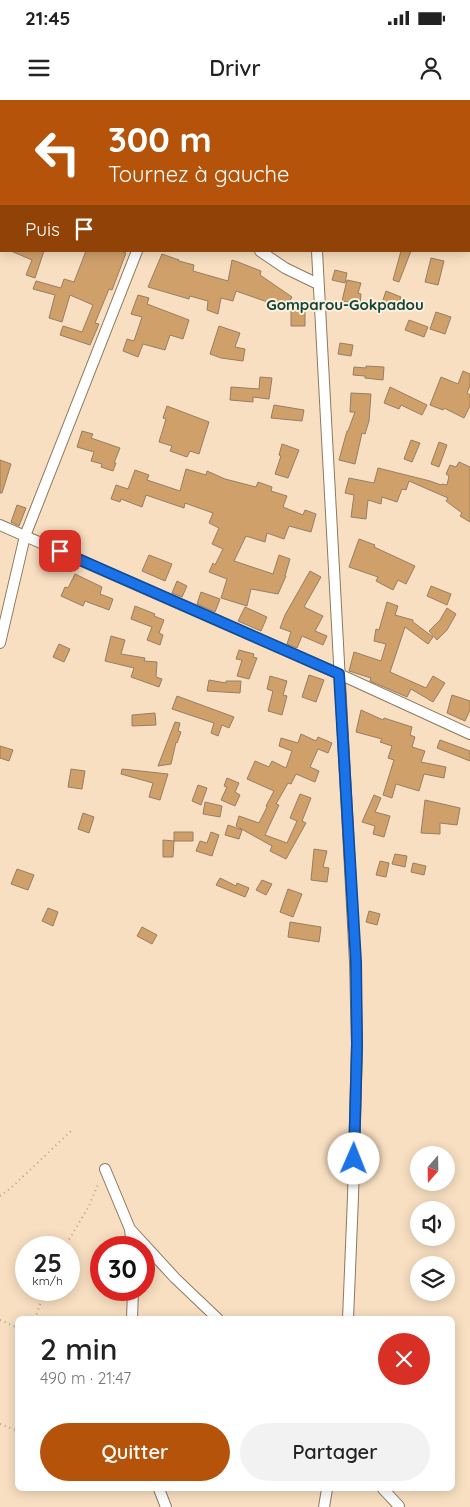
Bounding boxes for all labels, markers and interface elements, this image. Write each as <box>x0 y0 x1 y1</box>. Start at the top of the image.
text: 21:45 <box>25 6 71 30</box>
icon: menu <box>25 54 53 82</box>
text: Drivr <box>209 54 261 82</box>
icon: person <box>417 54 445 82</box>
text: 300 m <box>108 117 212 161</box>
icon: left <box>25 120 90 185</box>
text: Tournez à gauche <box>108 160 290 188</box>
icon: arrive <box>70 215 98 243</box>
text: Puis <box>25 217 60 241</box>
district label: Gomparou-Gokpadou <box>266 295 424 314</box>
pin <box>39 530 81 572</box>
icon: arrive <box>46 537 74 565</box>
position arrow <box>327 1132 379 1184</box>
north arrow <box>410 1146 455 1191</box>
map controls <box>410 1146 455 1301</box>
button: sound <box>410 1201 455 1246</box>
speed limit sign: 30 <box>90 1236 155 1301</box>
text: 25 <box>33 1247 62 1278</box>
button: layers <box>410 1256 455 1301</box>
text: km/h <box>32 1273 63 1288</box>
text: 2 min <box>40 1330 117 1368</box>
button: close <box>378 1333 430 1385</box>
text: 490 m · 21:47 <box>40 1368 131 1388</box>
button: Quitter <box>40 1423 230 1481</box>
button: Partager <box>240 1423 430 1481</box>

